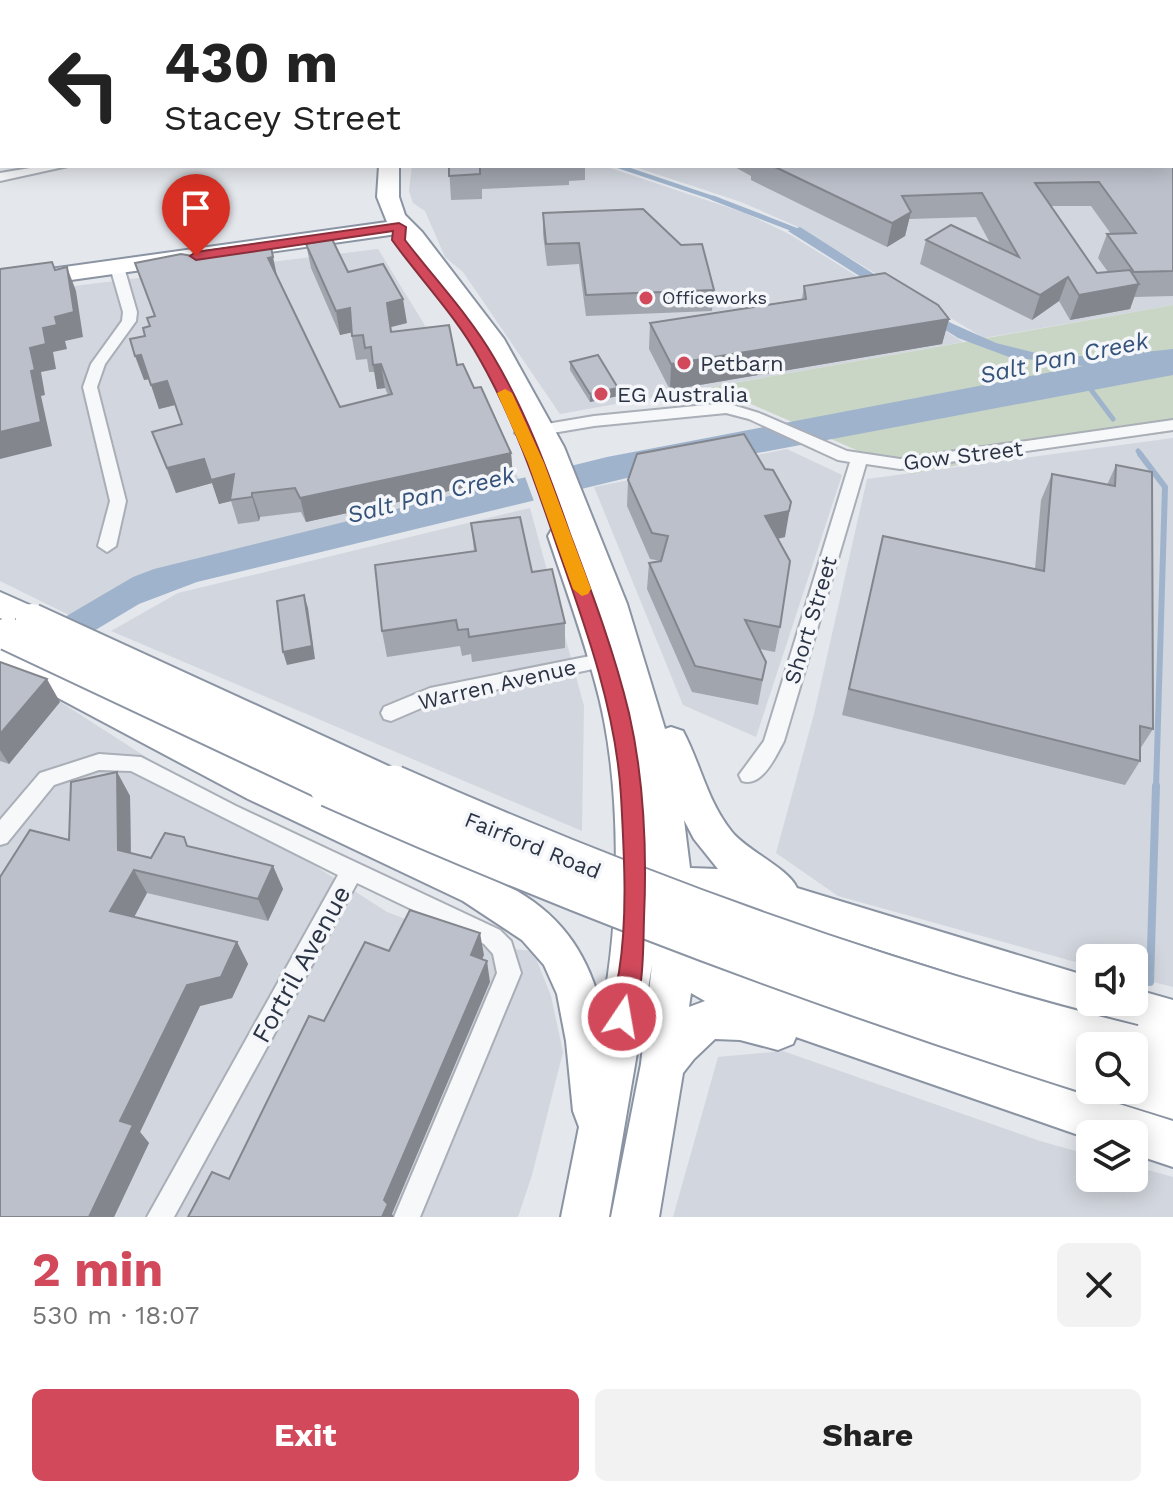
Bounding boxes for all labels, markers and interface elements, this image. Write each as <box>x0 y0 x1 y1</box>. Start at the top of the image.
text: 430 m <box>164 30 338 96</box>
icon: left <box>32 32 136 136</box>
text: Stacey Street <box>164 97 401 139</box>
pin <box>162 174 230 256</box>
icon: arrive <box>174 186 218 230</box>
place label: Officeworks <box>662 287 767 308</box>
marker: Officeworks <box>637 289 655 307</box>
water label: Salt Pan Creek <box>977 326 1152 390</box>
place label: Petbarn <box>700 351 784 376</box>
marker: Petbarn <box>675 354 693 372</box>
place label: EG Australia <box>617 382 748 407</box>
marker: EG Australia <box>592 385 610 403</box>
street label: Gow Street <box>902 436 1024 475</box>
water label: Salt Pan Creek <box>344 460 519 529</box>
street label: Short Street <box>779 553 842 687</box>
street label: Warren Avenue <box>416 654 578 715</box>
street label: Fairford Road <box>461 807 605 884</box>
street label: Fortril Avenue <box>245 880 357 1048</box>
map controls <box>1076 944 1148 1192</box>
button: sound <box>1076 944 1148 1016</box>
position arrow <box>580 975 664 1059</box>
button: search <box>1076 1032 1148 1104</box>
button: layers <box>1076 1120 1148 1192</box>
text: 2 min <box>32 1241 163 1298</box>
button: close <box>1057 1243 1141 1327</box>
text: 530 m · 18:07 <box>32 1300 199 1330</box>
button: Exit <box>32 1389 579 1481</box>
button: Share <box>595 1389 1141 1481</box>

